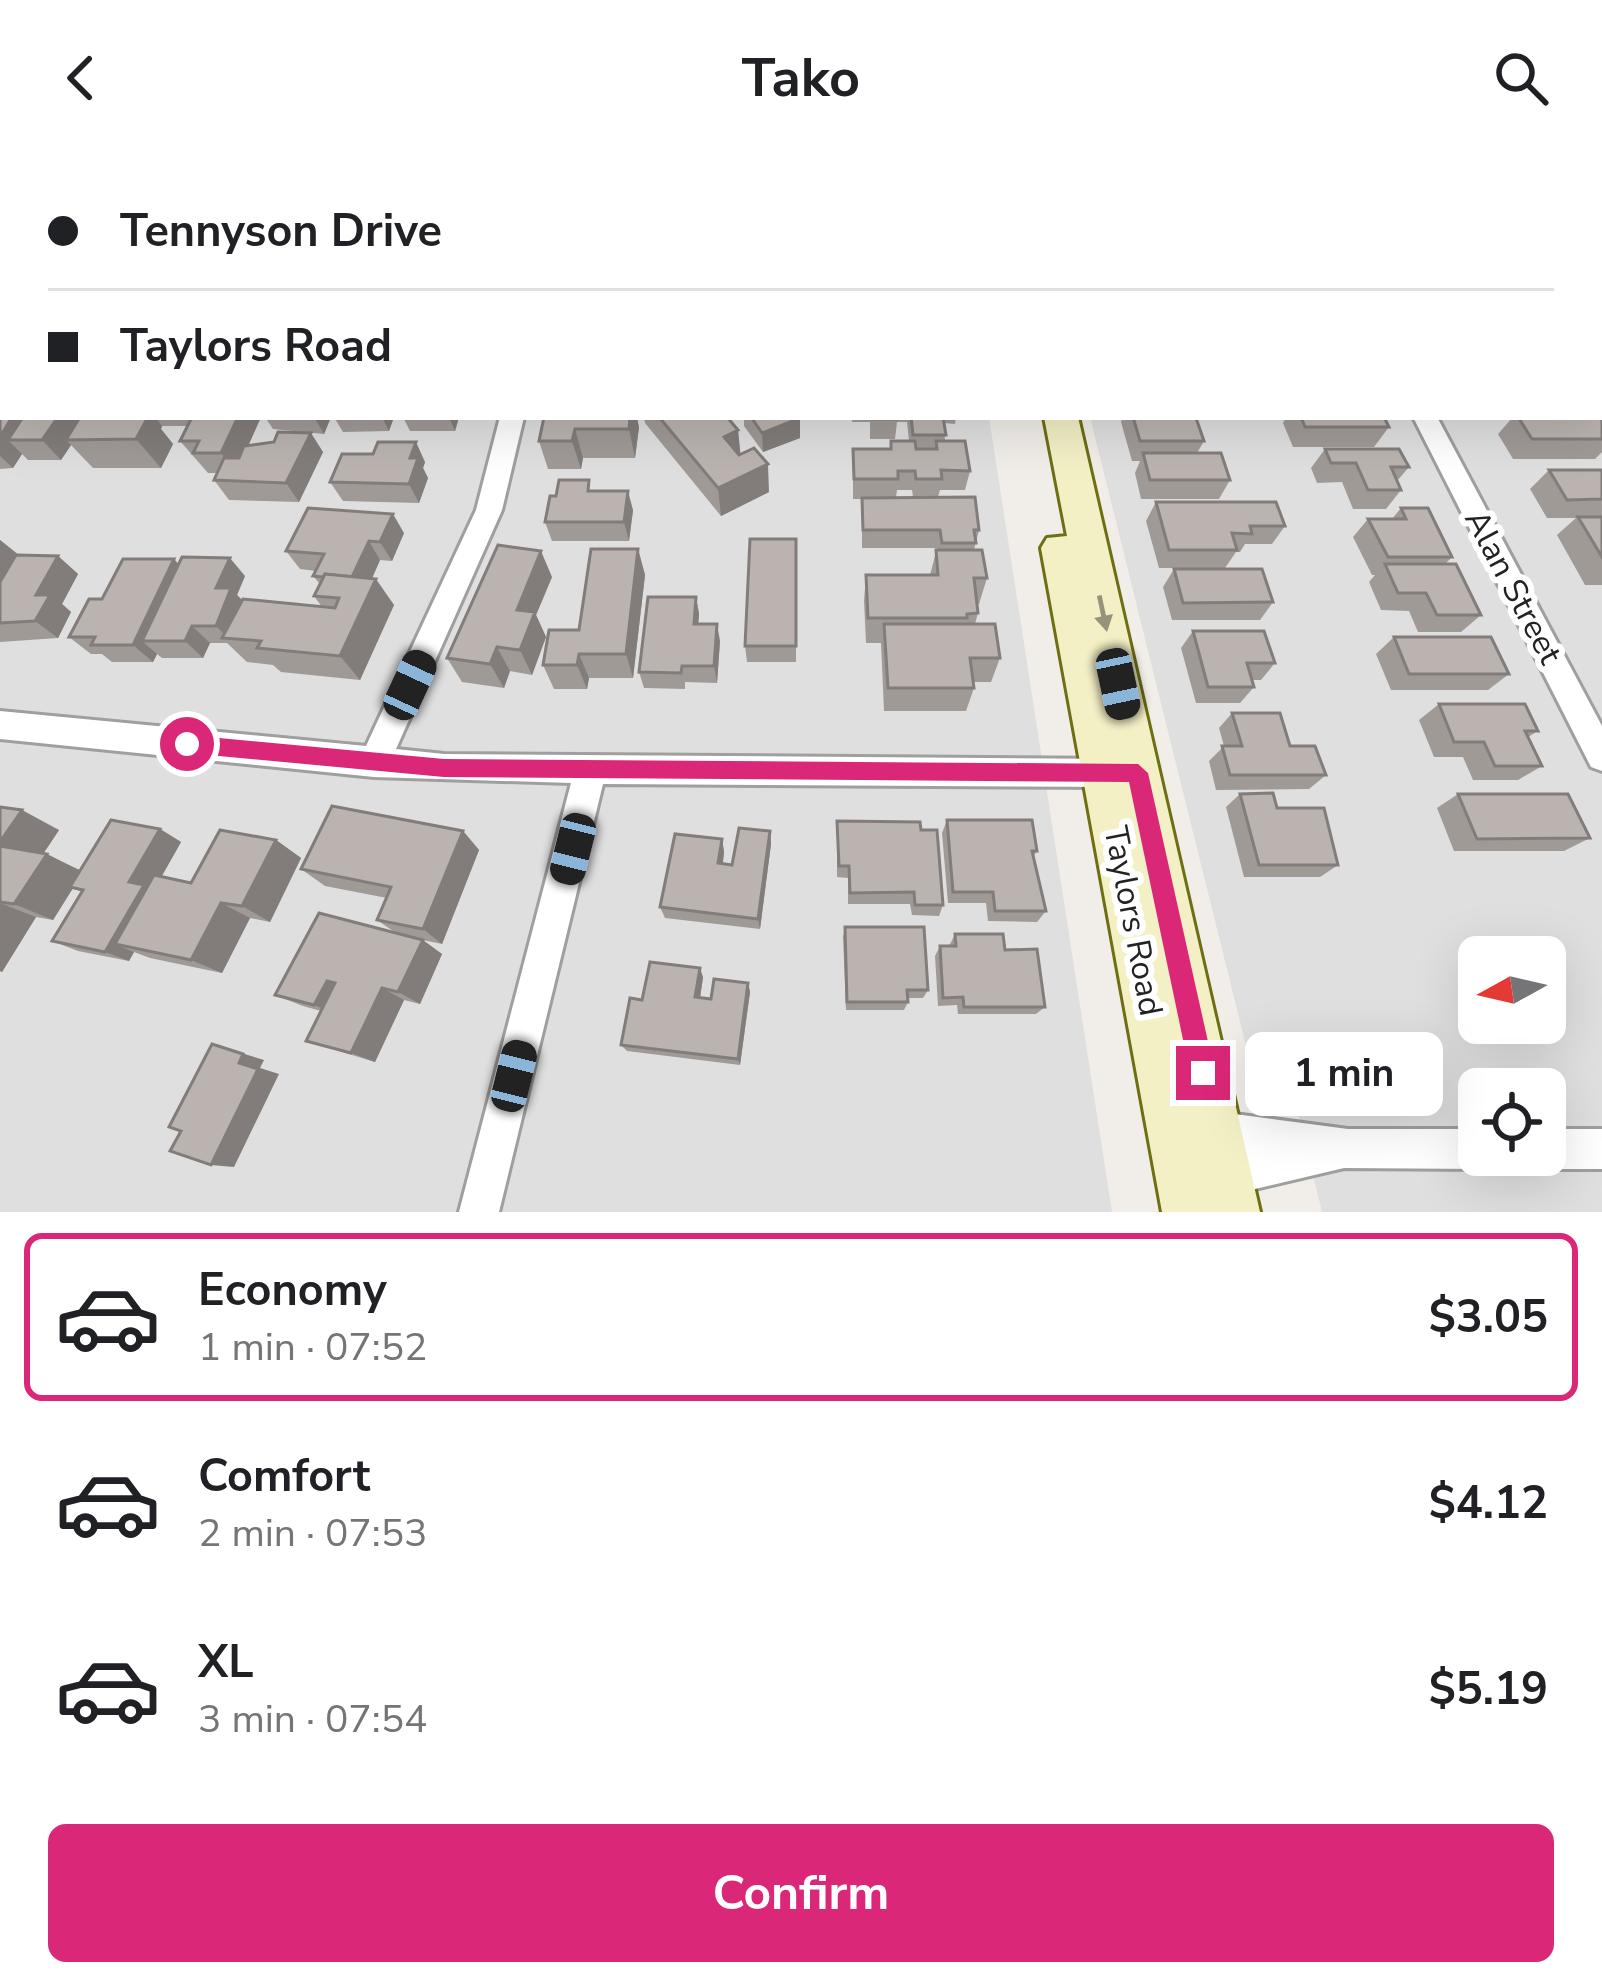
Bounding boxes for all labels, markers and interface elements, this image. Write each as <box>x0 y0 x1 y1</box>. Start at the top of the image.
text: Tako <box>742 41 860 115</box>
icon: back <box>48 45 114 111</box>
icon: search <box>1488 45 1554 111</box>
text: Tennyson Drive <box>120 201 442 262</box>
text: Taylors Road <box>120 316 392 377</box>
street label: Alan Street <box>1454 502 1573 672</box>
one-way arrow <box>1095 595 1114 633</box>
car <box>378 645 442 725</box>
car <box>1093 645 1143 723</box>
route start <box>160 717 214 771</box>
car <box>547 810 599 888</box>
street label: Taylors Road <box>1093 822 1173 1020</box>
north arrow <box>1458 936 1566 1044</box>
map controls <box>1458 936 1566 1176</box>
callout: 1 min <box>1245 1031 1443 1115</box>
car <box>488 1037 540 1115</box>
route end <box>1176 1046 1230 1100</box>
text: 1 min <box>1294 1047 1394 1100</box>
button: locate <box>1458 1068 1566 1176</box>
text: Economy <box>198 1260 387 1321</box>
icon: car <box>54 1263 162 1371</box>
text: $3.05 <box>1429 1287 1548 1348</box>
text: 1 min · 07:52 <box>198 1321 427 1374</box>
text: Comfort <box>198 1446 370 1507</box>
icon: car <box>54 1449 162 1557</box>
text: $4.12 <box>1429 1473 1548 1534</box>
text: 2 min · 07:53 <box>198 1507 427 1560</box>
text: XL <box>198 1632 254 1693</box>
icon: car <box>54 1635 162 1743</box>
text: $5.19 <box>1429 1659 1548 1720</box>
text: 3 min · 07:54 <box>198 1693 427 1746</box>
button: Confirm <box>48 1824 1554 1962</box>

